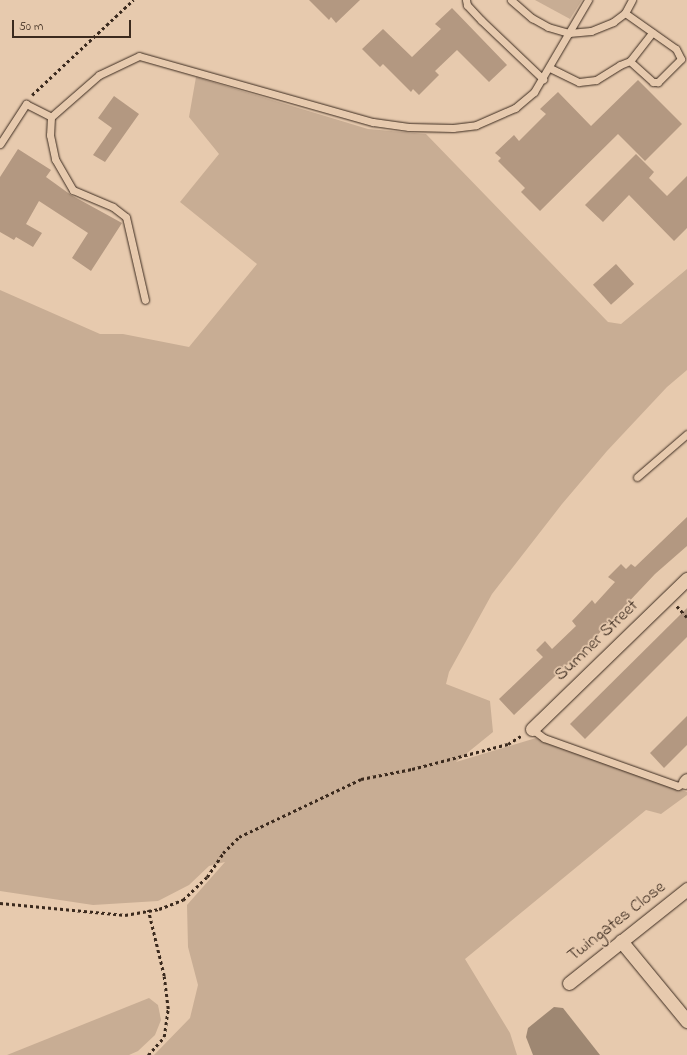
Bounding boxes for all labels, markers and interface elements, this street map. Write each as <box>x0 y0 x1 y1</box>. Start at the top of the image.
scale bar <box>14 12 133 38</box>
text: 50 m <box>19 18 43 36</box>
street label: Sumner Street <box>551 596 643 686</box>
street label: Twingates Close <box>564 877 670 967</box>

